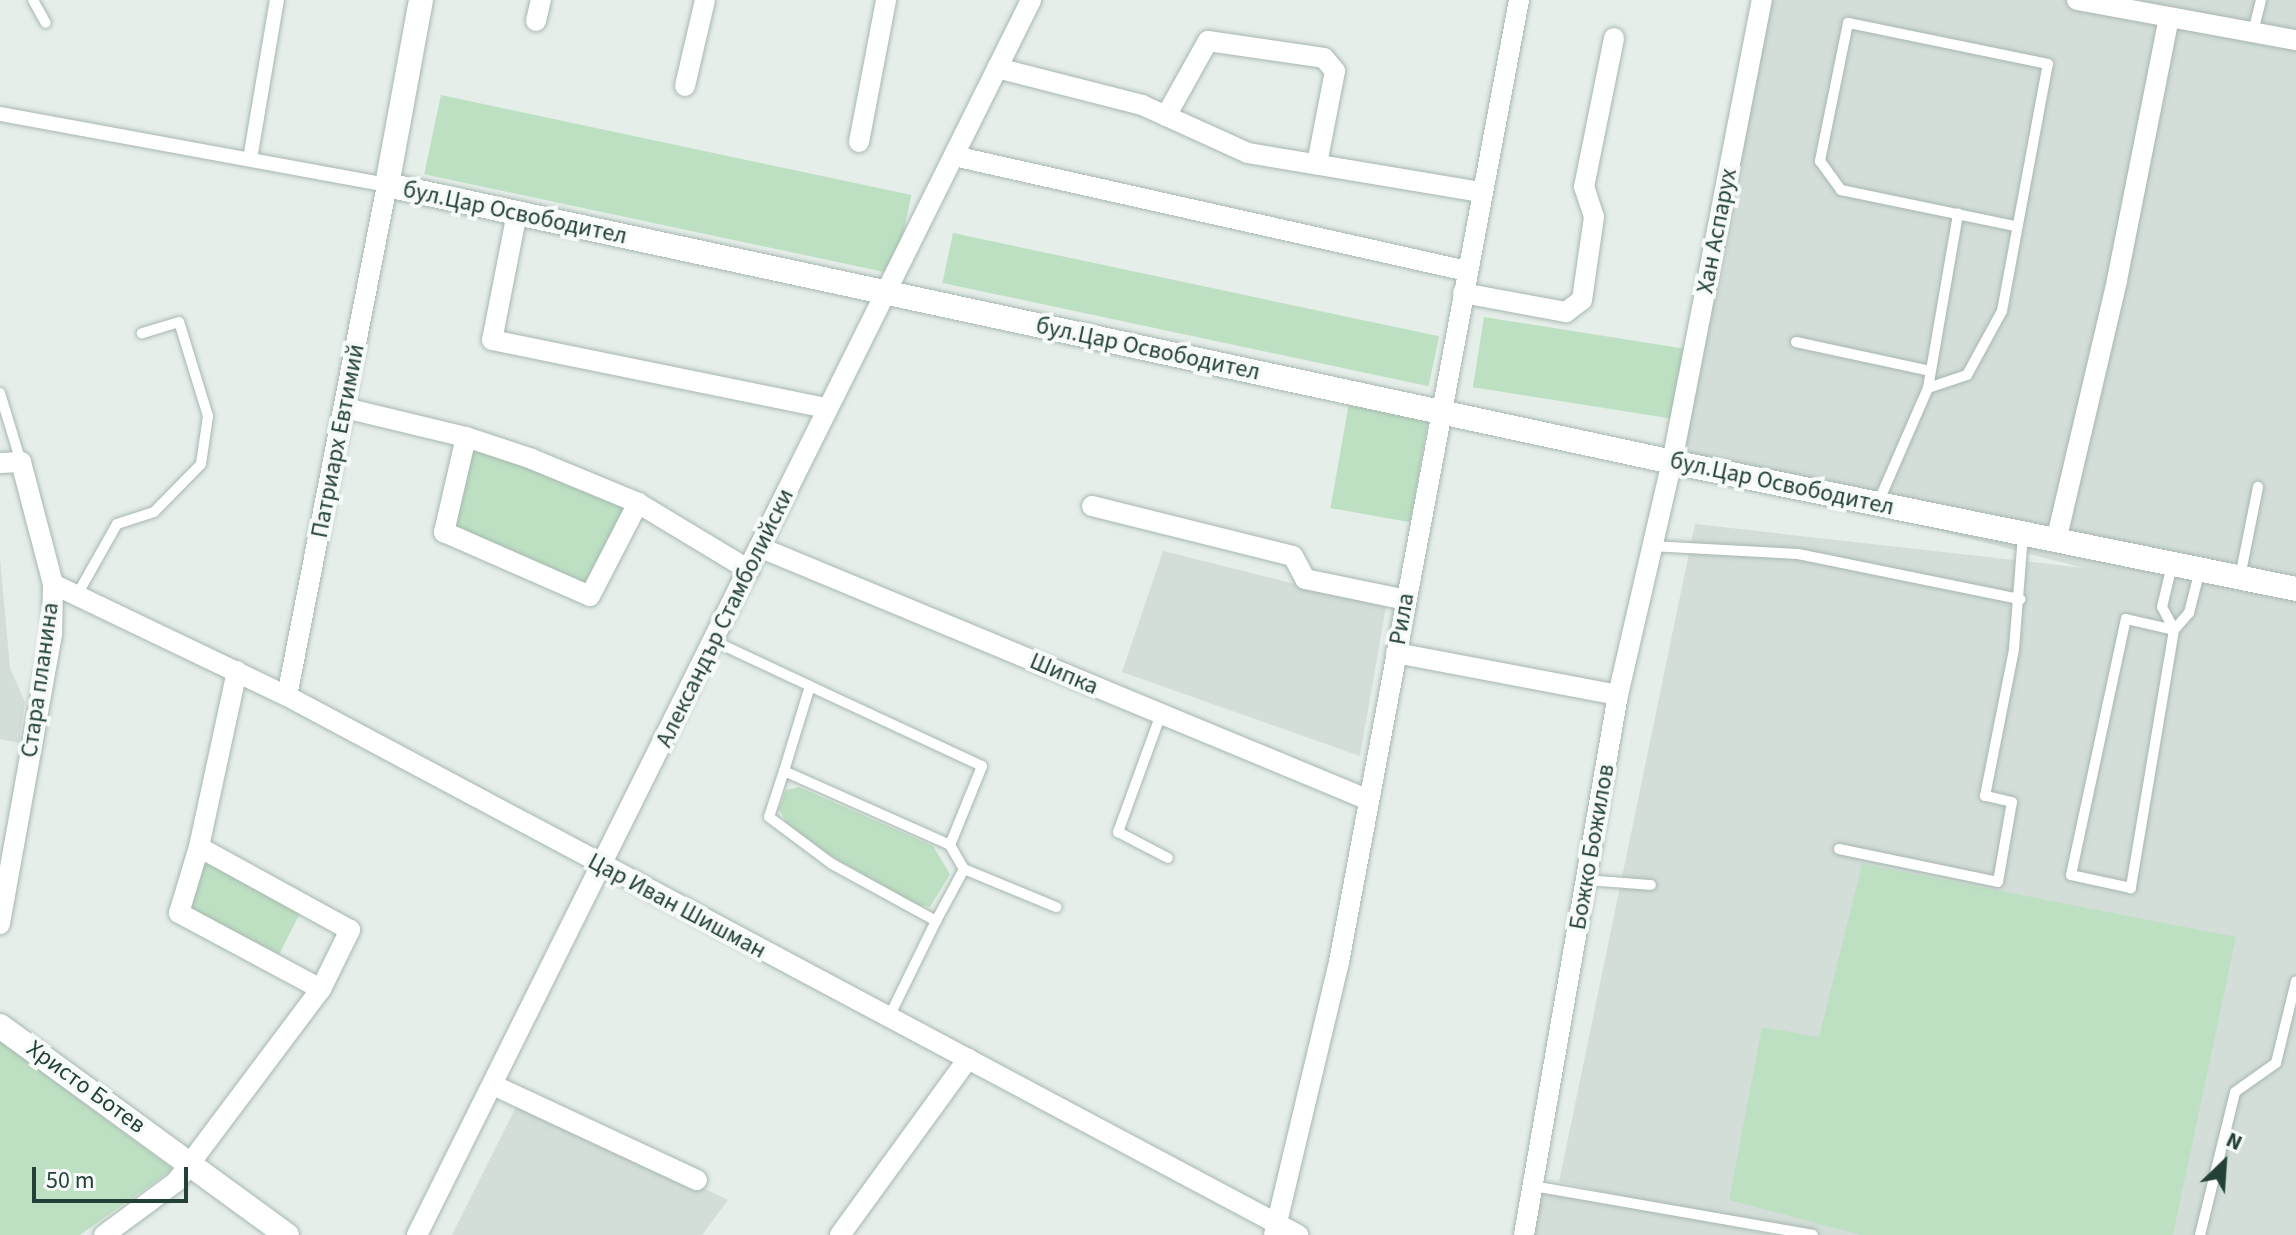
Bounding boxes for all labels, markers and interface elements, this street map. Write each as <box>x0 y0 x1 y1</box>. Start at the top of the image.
street label: Хан Аспарух <box>1691 166 1743 296</box>
street label: бул.Цар Освободител <box>400 175 630 251</box>
street label: бул.Цар Освободител <box>1033 311 1263 387</box>
street label: Патриарх Евтимий <box>305 342 371 540</box>
street label: бул.Цар Освободител <box>1667 446 1897 522</box>
street label: Александър Стамболийски <box>650 484 800 752</box>
street label: Рила <box>1383 591 1421 647</box>
street label: Стара планина <box>15 601 65 759</box>
street label: Шипка <box>1025 647 1103 701</box>
street label: Божко Божилов <box>1563 762 1621 932</box>
street label: Цар Иван Шишман <box>583 847 771 965</box>
street label: Христо Ботев <box>21 1034 151 1140</box>
north arrow <box>2184 1123 2264 1203</box>
text: N <box>2221 1124 2248 1159</box>
scale bar <box>36 1151 192 1201</box>
text: 50 m <box>46 1163 95 1198</box>

